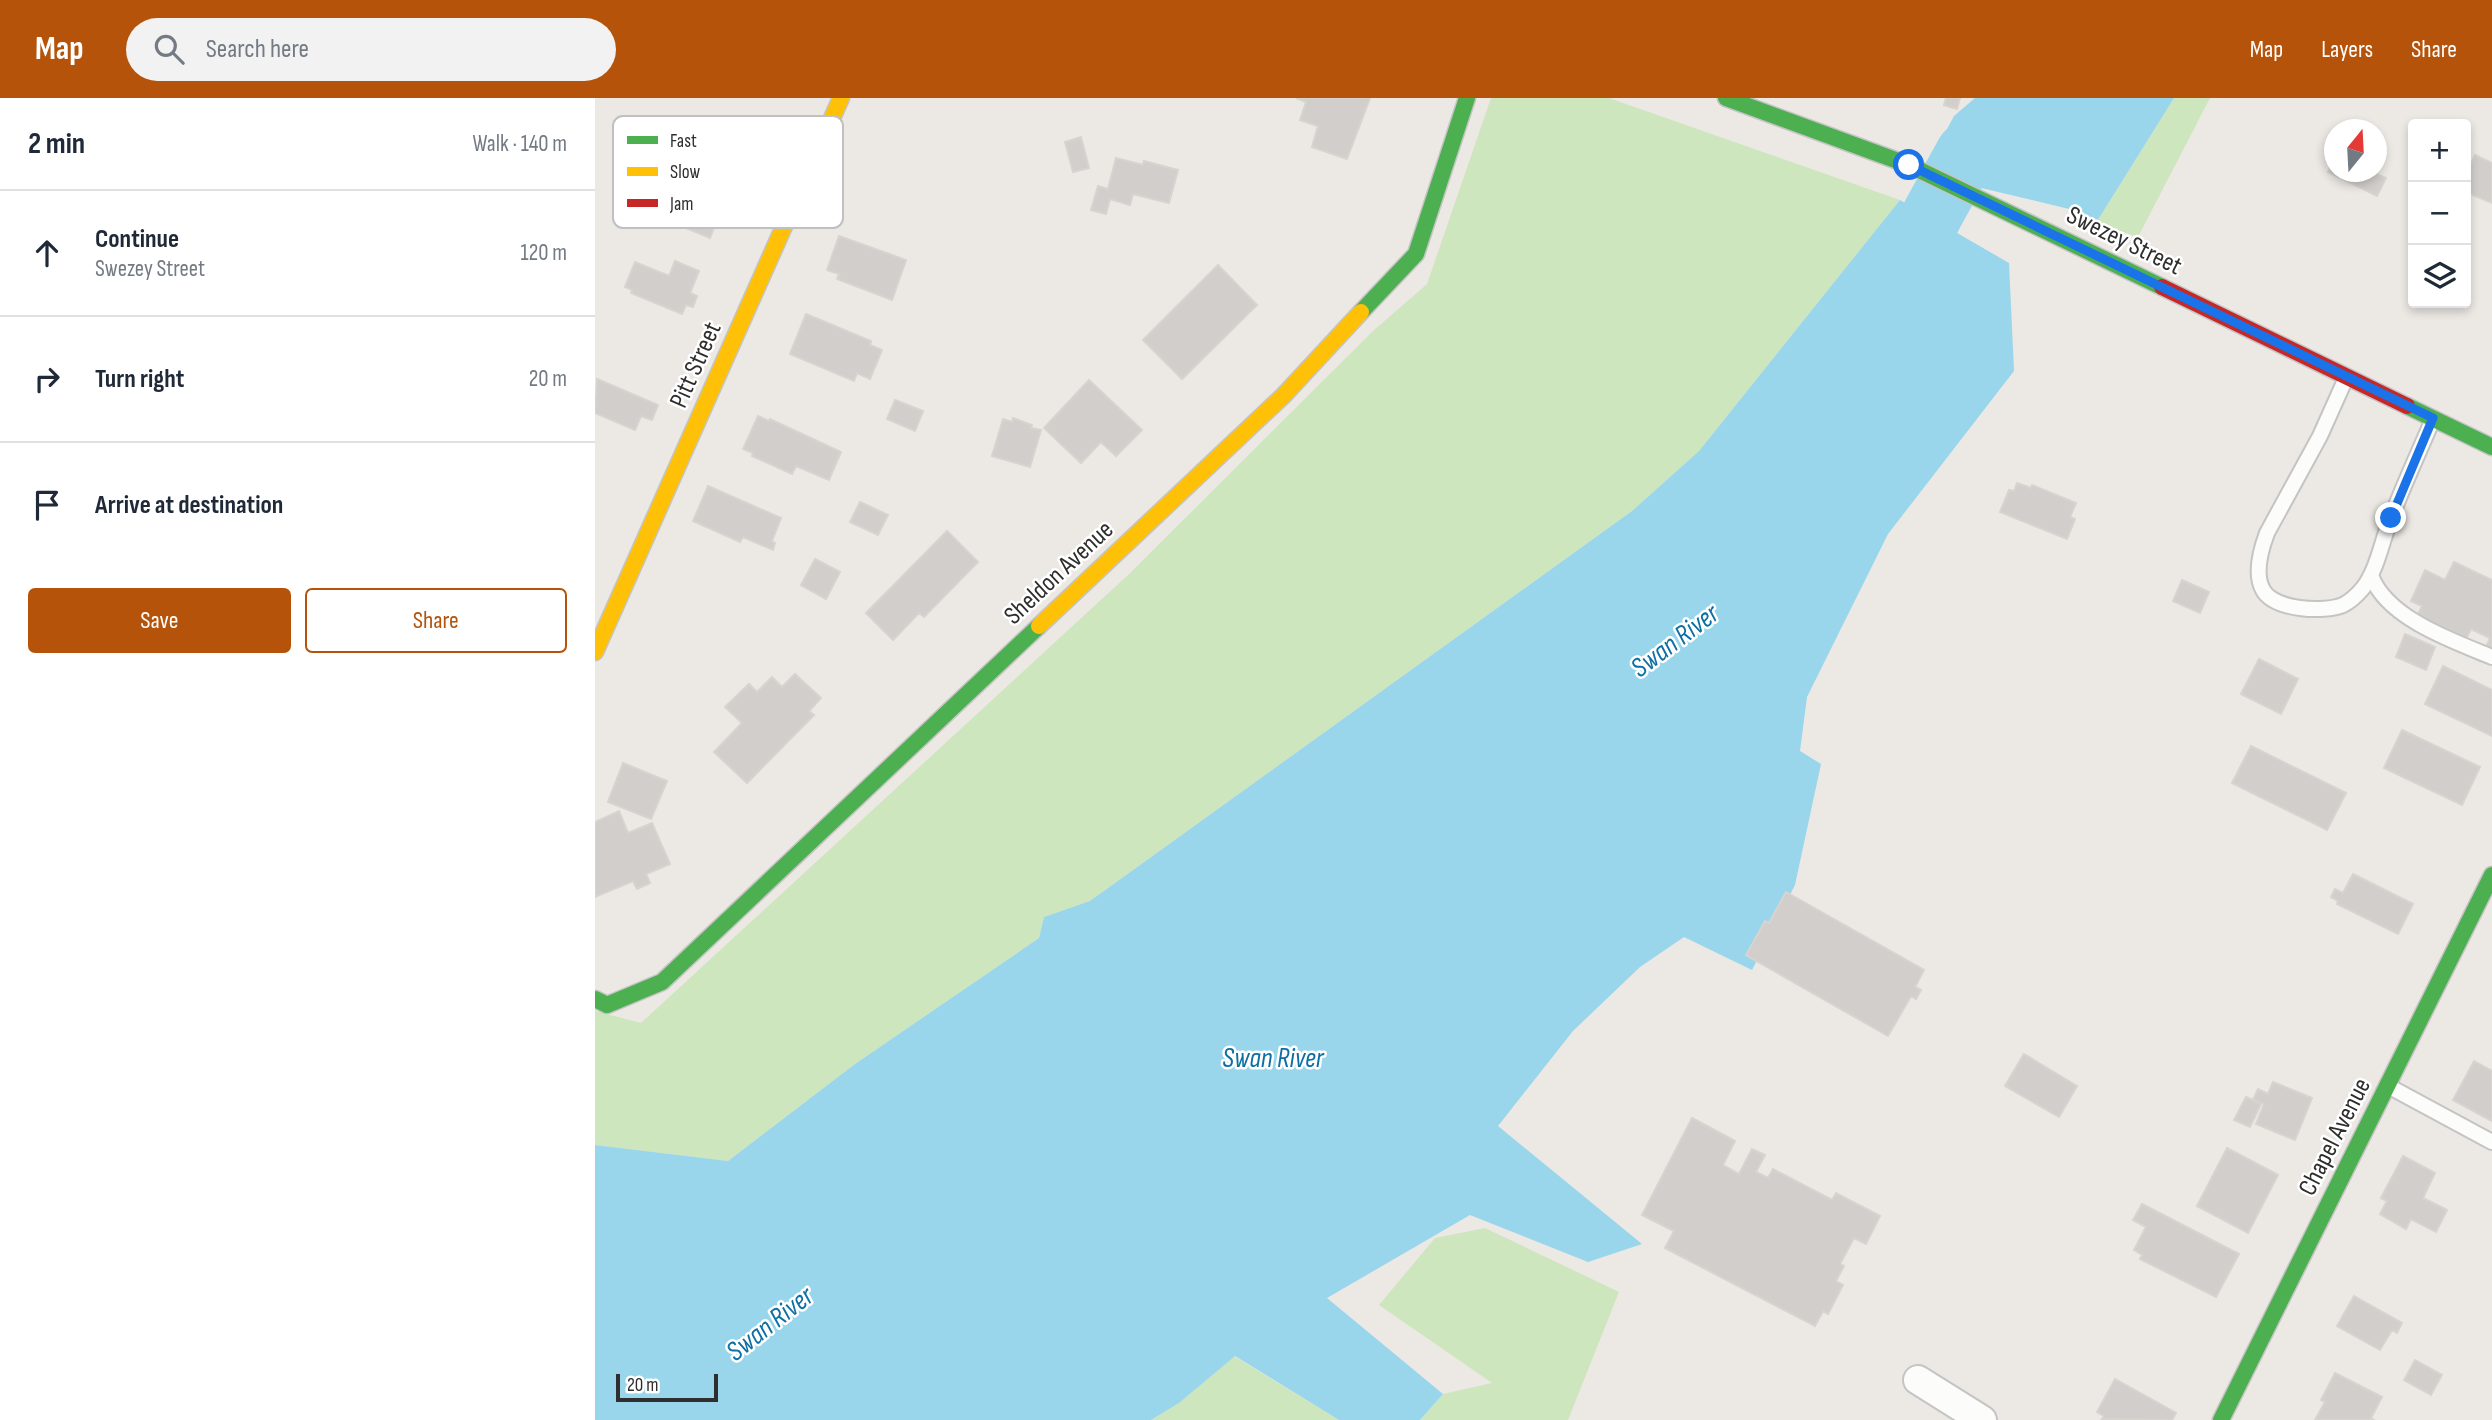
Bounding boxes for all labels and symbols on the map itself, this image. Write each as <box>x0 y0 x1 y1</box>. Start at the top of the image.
legend <box>613 116 843 228</box>
north arrow <box>2324 119 2387 182</box>
text: Fast <box>670 130 697 153</box>
route start <box>1893 149 1924 180</box>
text: Slow <box>670 161 700 184</box>
text: Jam <box>669 193 693 216</box>
street label: Swezey Street <box>2061 200 2187 282</box>
street label: Pitt Street <box>663 317 729 413</box>
route end <box>2375 502 2406 533</box>
street label: Sheldon Avenue <box>998 515 1120 631</box>
water label: Swan River <box>1625 597 1726 685</box>
water label: Swan River <box>1222 1042 1325 1075</box>
street label: Chapel Avenue <box>2292 1073 2378 1201</box>
water label: Swan River <box>720 1279 821 1368</box>
scale bar <box>616 1371 717 1403</box>

